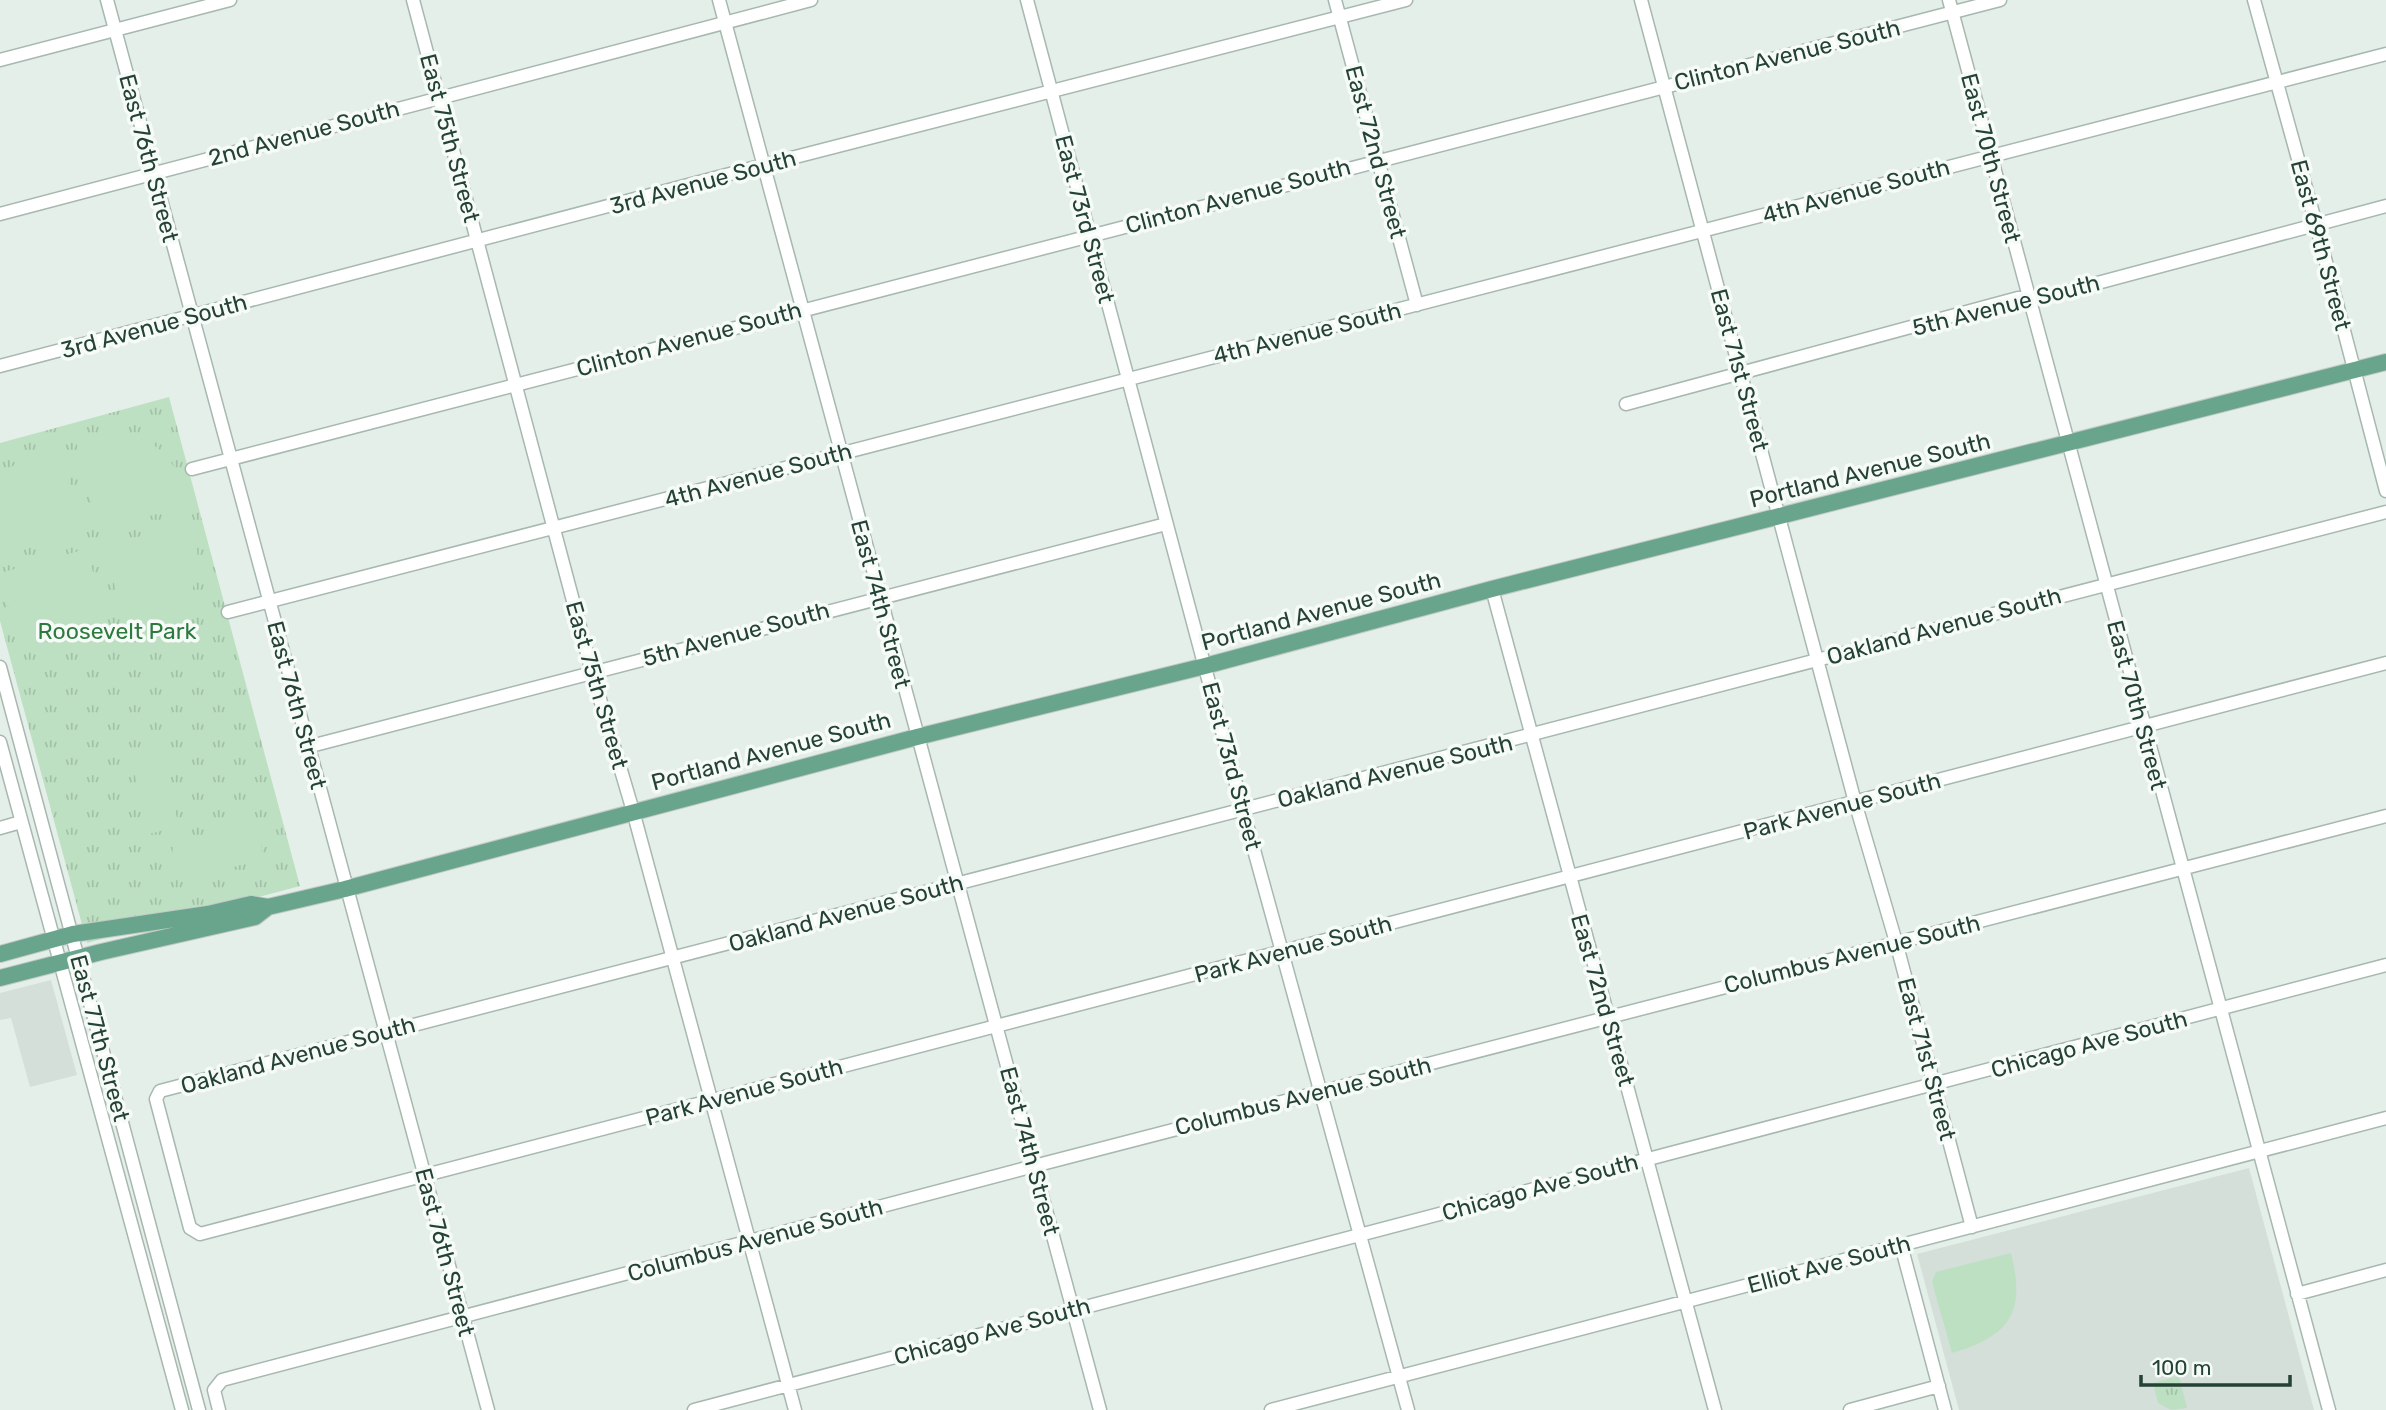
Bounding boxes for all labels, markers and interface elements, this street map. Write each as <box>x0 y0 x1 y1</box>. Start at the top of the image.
street label: Clinton Avenue South <box>1671 13 1903 97</box>
street label: East 75th Street <box>414 51 486 225</box>
street label: East 72nd Street <box>1339 62 1413 242</box>
street label: East 70th Street <box>1955 70 2027 246</box>
street label: East 76th Street <box>113 71 185 245</box>
street label: 2nd Avenue South <box>205 94 403 172</box>
street label: East 73rd Street <box>1049 132 1121 306</box>
street label: 3rd Avenue South <box>607 144 799 220</box>
street label: Clinton Avenue South <box>1122 152 1354 240</box>
street label: 4th Avenue South <box>1759 153 1953 229</box>
street label: East 69th Street <box>2285 157 2357 333</box>
street label: 5th Avenue South <box>1909 268 2103 342</box>
street label: East 71st Street <box>1705 286 1775 455</box>
street label: 3rd Avenue South <box>58 288 250 364</box>
street label: Clinton Avenue South <box>573 295 805 383</box>
street label: 4th Avenue South <box>1210 296 1404 370</box>
street label: Portland Avenue South <box>1747 427 1993 513</box>
street label: 4th Avenue South <box>661 437 855 513</box>
street label: East 74th Street <box>845 517 917 691</box>
street label: Portland Avenue South <box>1198 566 1444 656</box>
street label: Oakland Avenue South <box>1824 581 2064 671</box>
street label: 5th Avenue South <box>640 596 832 672</box>
street label: East 75th Street <box>560 598 634 772</box>
park label: Roosevelt Park <box>38 617 197 645</box>
street label: East 70th Street <box>2101 617 2173 793</box>
street label: East 76th Street <box>261 618 333 792</box>
street label: East 73rd Street <box>1196 679 1268 853</box>
street label: Portland Avenue South <box>648 706 894 796</box>
street label: Oakland Avenue South <box>1274 728 1516 814</box>
street label: Park Avenue South <box>1740 766 1944 846</box>
street label: Oakland Avenue South <box>726 868 966 958</box>
street label: Park Avenue South <box>1191 909 1395 989</box>
street label: Columbus Avenue South <box>1721 909 1983 999</box>
street label: East 72nd Street <box>1565 911 1641 1089</box>
street label: East 77th Street <box>64 951 136 1125</box>
street label: East 71st Street <box>1892 975 1962 1144</box>
street label: Chicago Ave South <box>1988 1004 2190 1084</box>
street label: Oakland Avenue South <box>178 1010 418 1100</box>
street label: Columbus Avenue South <box>1172 1051 1434 1141</box>
street label: Park Avenue South <box>642 1052 846 1132</box>
street label: East 74th Street <box>994 1064 1066 1238</box>
street label: Chicago Ave South <box>1439 1147 1641 1227</box>
street label: East 76th Street <box>409 1165 481 1339</box>
street label: Columbus Avenue South <box>624 1192 886 1288</box>
street label: Elliot Ave South <box>1744 1229 1914 1299</box>
street label: Chicago Ave South <box>891 1291 1093 1371</box>
scale bar <box>2141 1344 2290 1388</box>
text: 100 m <box>2152 1355 2211 1380</box>

